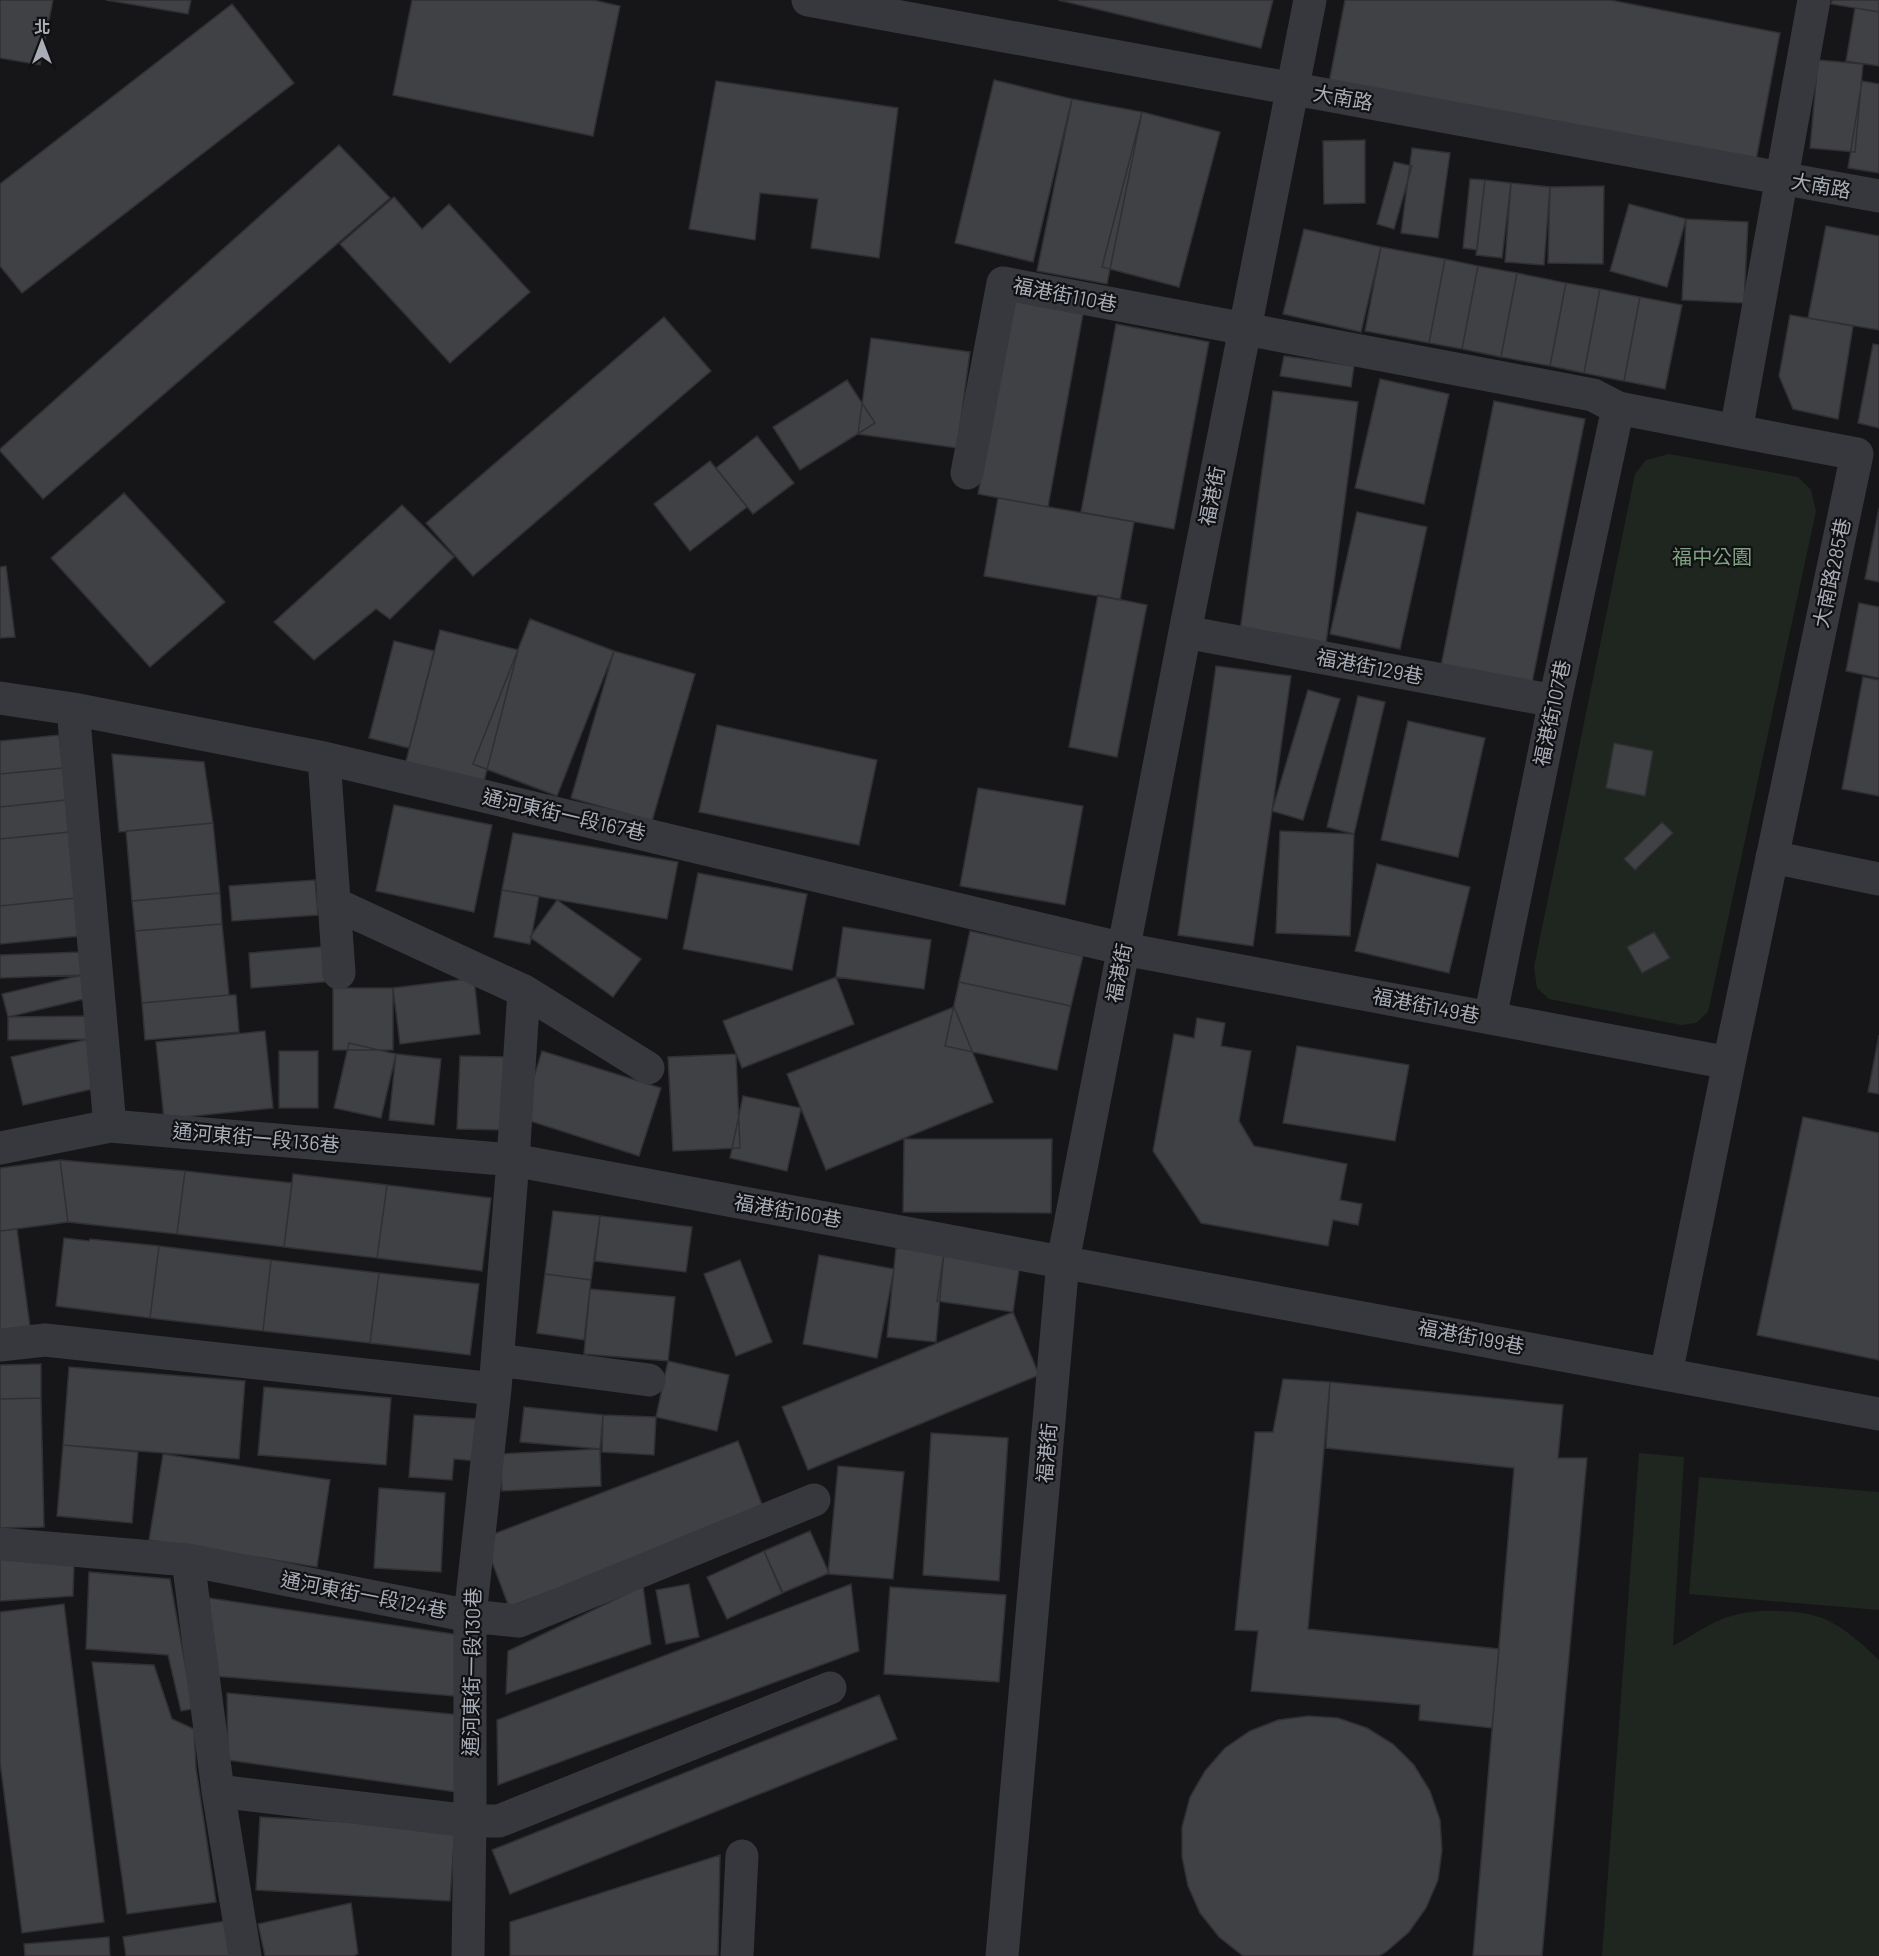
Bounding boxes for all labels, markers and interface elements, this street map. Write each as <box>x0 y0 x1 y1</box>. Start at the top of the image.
north arrow <box>12 12 72 72</box>
text: 北 <box>34 17 50 36</box>
street label: 大南路 <box>1312 80 1375 114</box>
street label: 大南路 <box>1790 168 1853 202</box>
street label: 福港街110巷 <box>1011 272 1119 316</box>
street label: 福港街 <box>1194 464 1229 528</box>
street label: 大南路285巷 <box>1808 516 1854 630</box>
park label: 福中公園 <box>1672 544 1752 568</box>
street label: 福港街129巷 <box>1315 644 1426 688</box>
street label: 福港街107巷 <box>1528 658 1574 768</box>
street label: 通河東街一段167巷 <box>480 784 648 844</box>
street label: 福港街 <box>1101 941 1136 1005</box>
street label: 福港街149巷 <box>1371 983 1482 1027</box>
street label: 通河東街一段136巷 <box>172 1118 341 1156</box>
street label: 福港街160巷 <box>733 1189 844 1231</box>
street label: 福港街199巷 <box>1416 1314 1526 1358</box>
street label: 福港街 <box>1031 1422 1061 1484</box>
street label: 通河東街一段124巷 <box>279 1566 449 1622</box>
street label: 通河東街一段130巷 <box>458 1587 484 1756</box>

